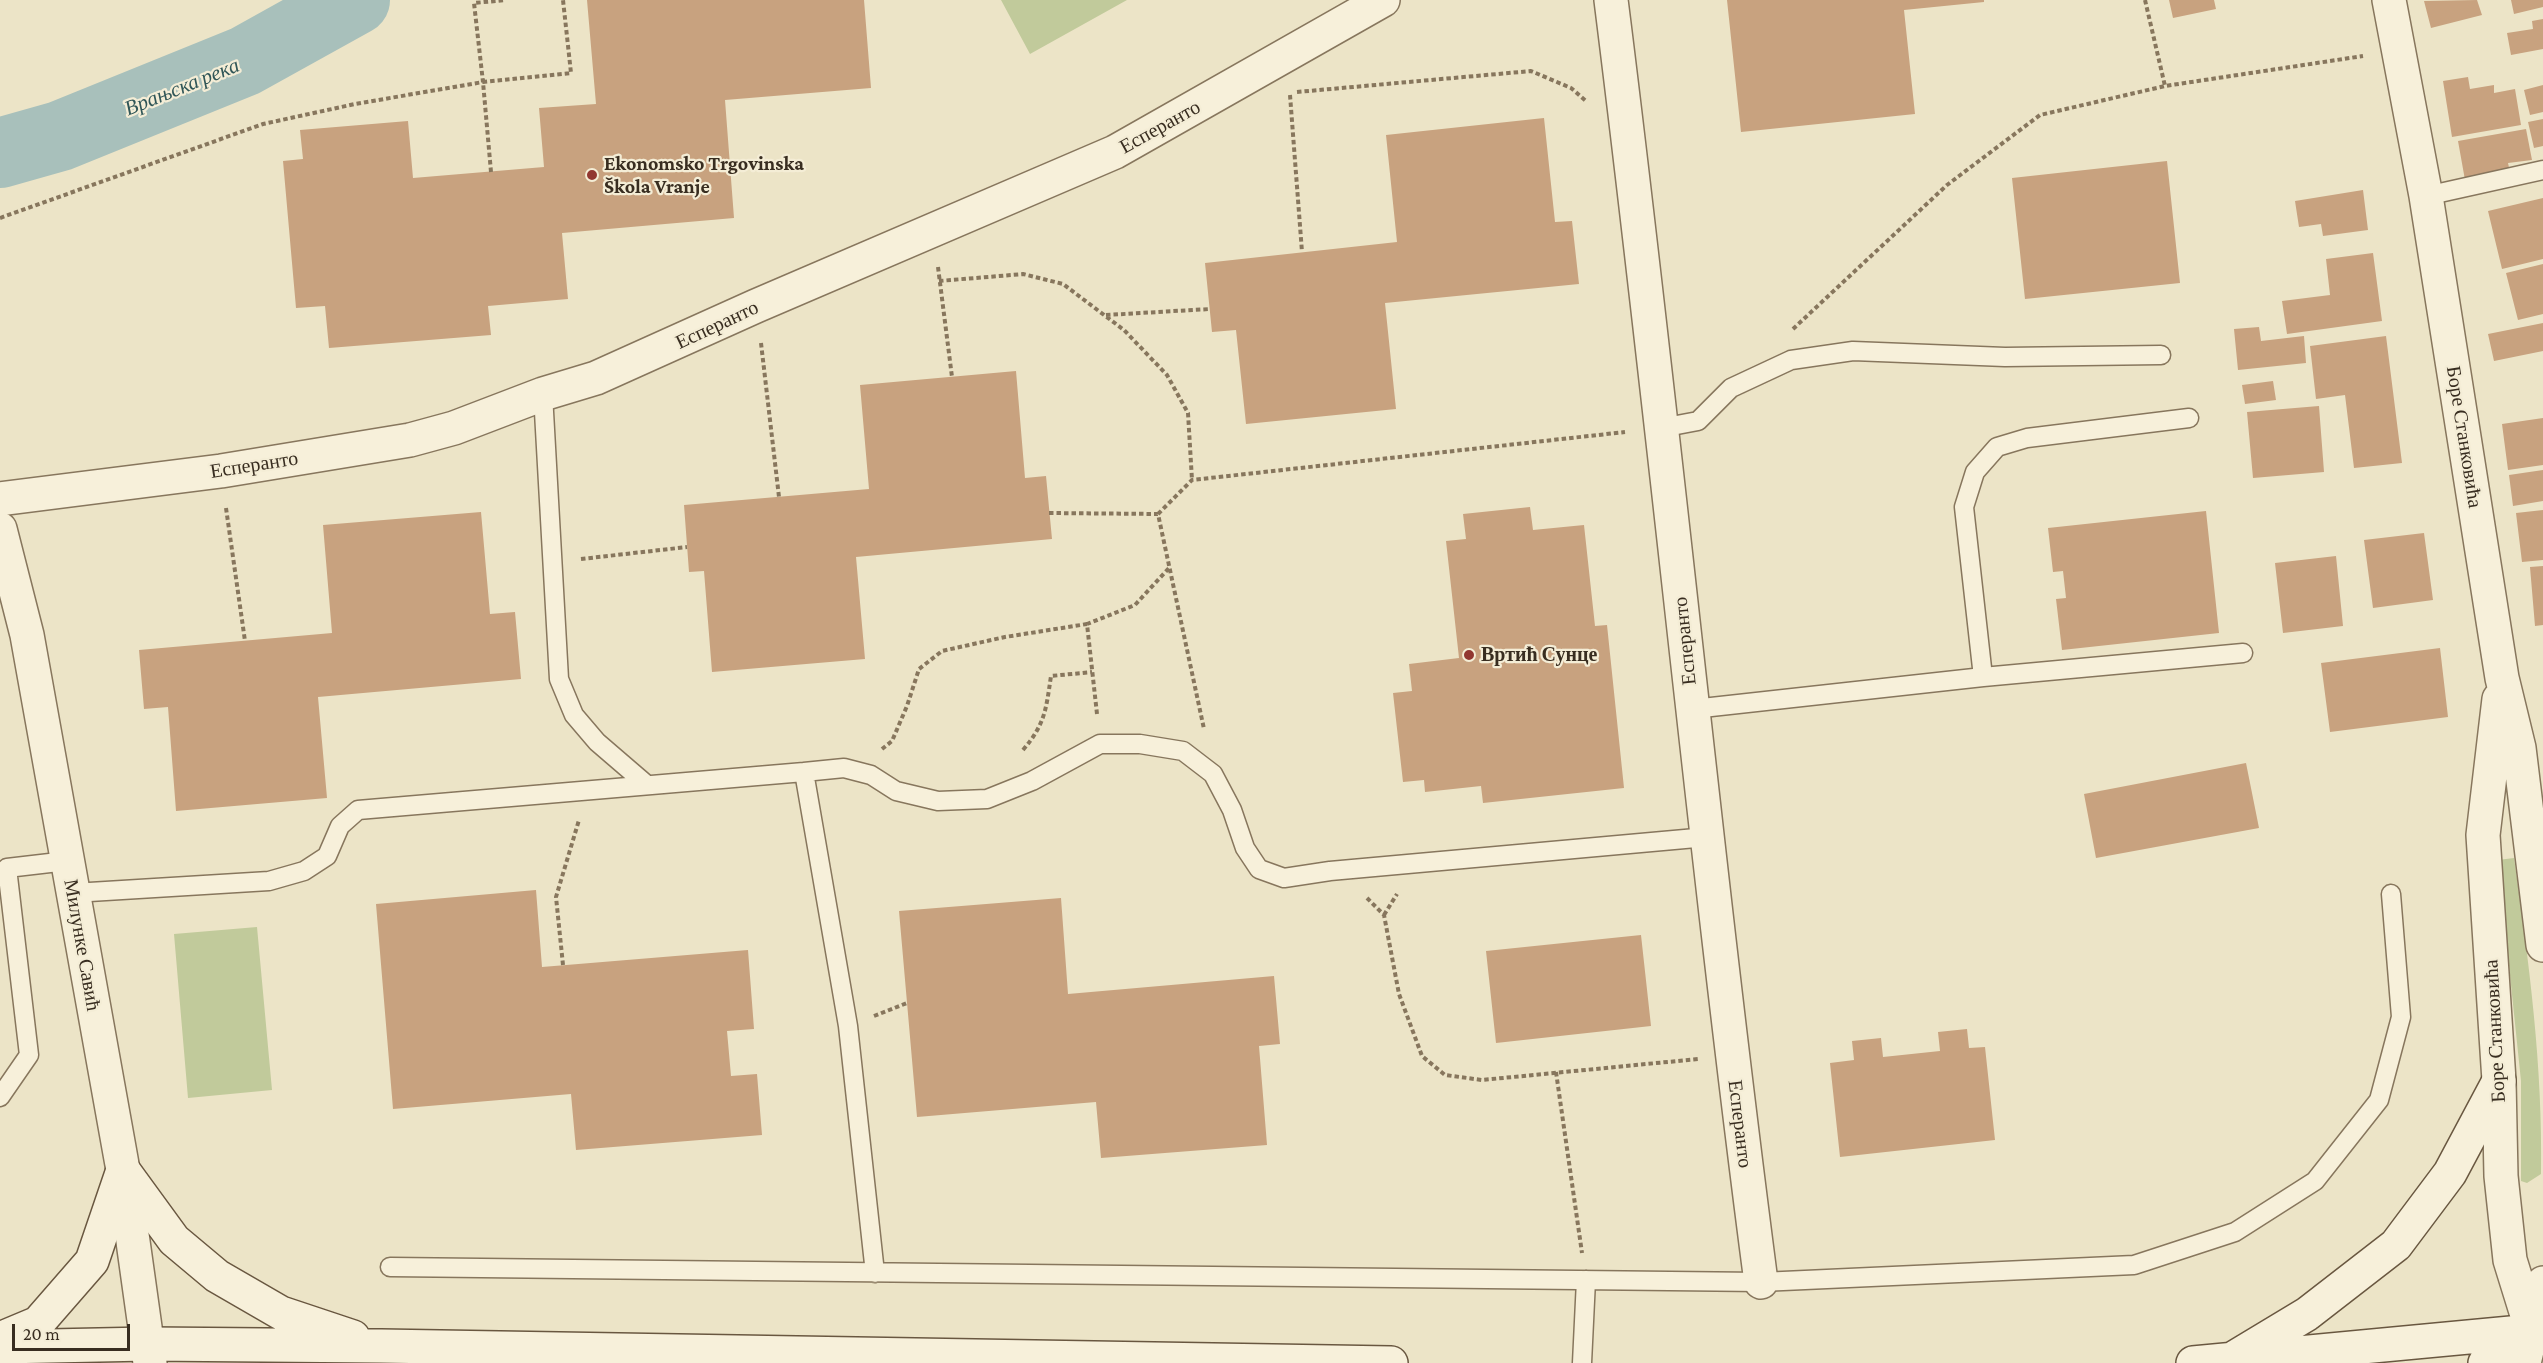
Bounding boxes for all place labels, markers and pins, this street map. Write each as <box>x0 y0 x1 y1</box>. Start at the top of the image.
place label: Ekonomsko Trgovinska Škola Vranje <box>604 152 804 199</box>
marker: Ekonomsko Trgovinska Škola Vranje <box>585 168 599 182</box>
place label: Вртић Сунце <box>1481 643 1597 667</box>
marker: Вртић Сунце <box>1462 648 1476 662</box>

